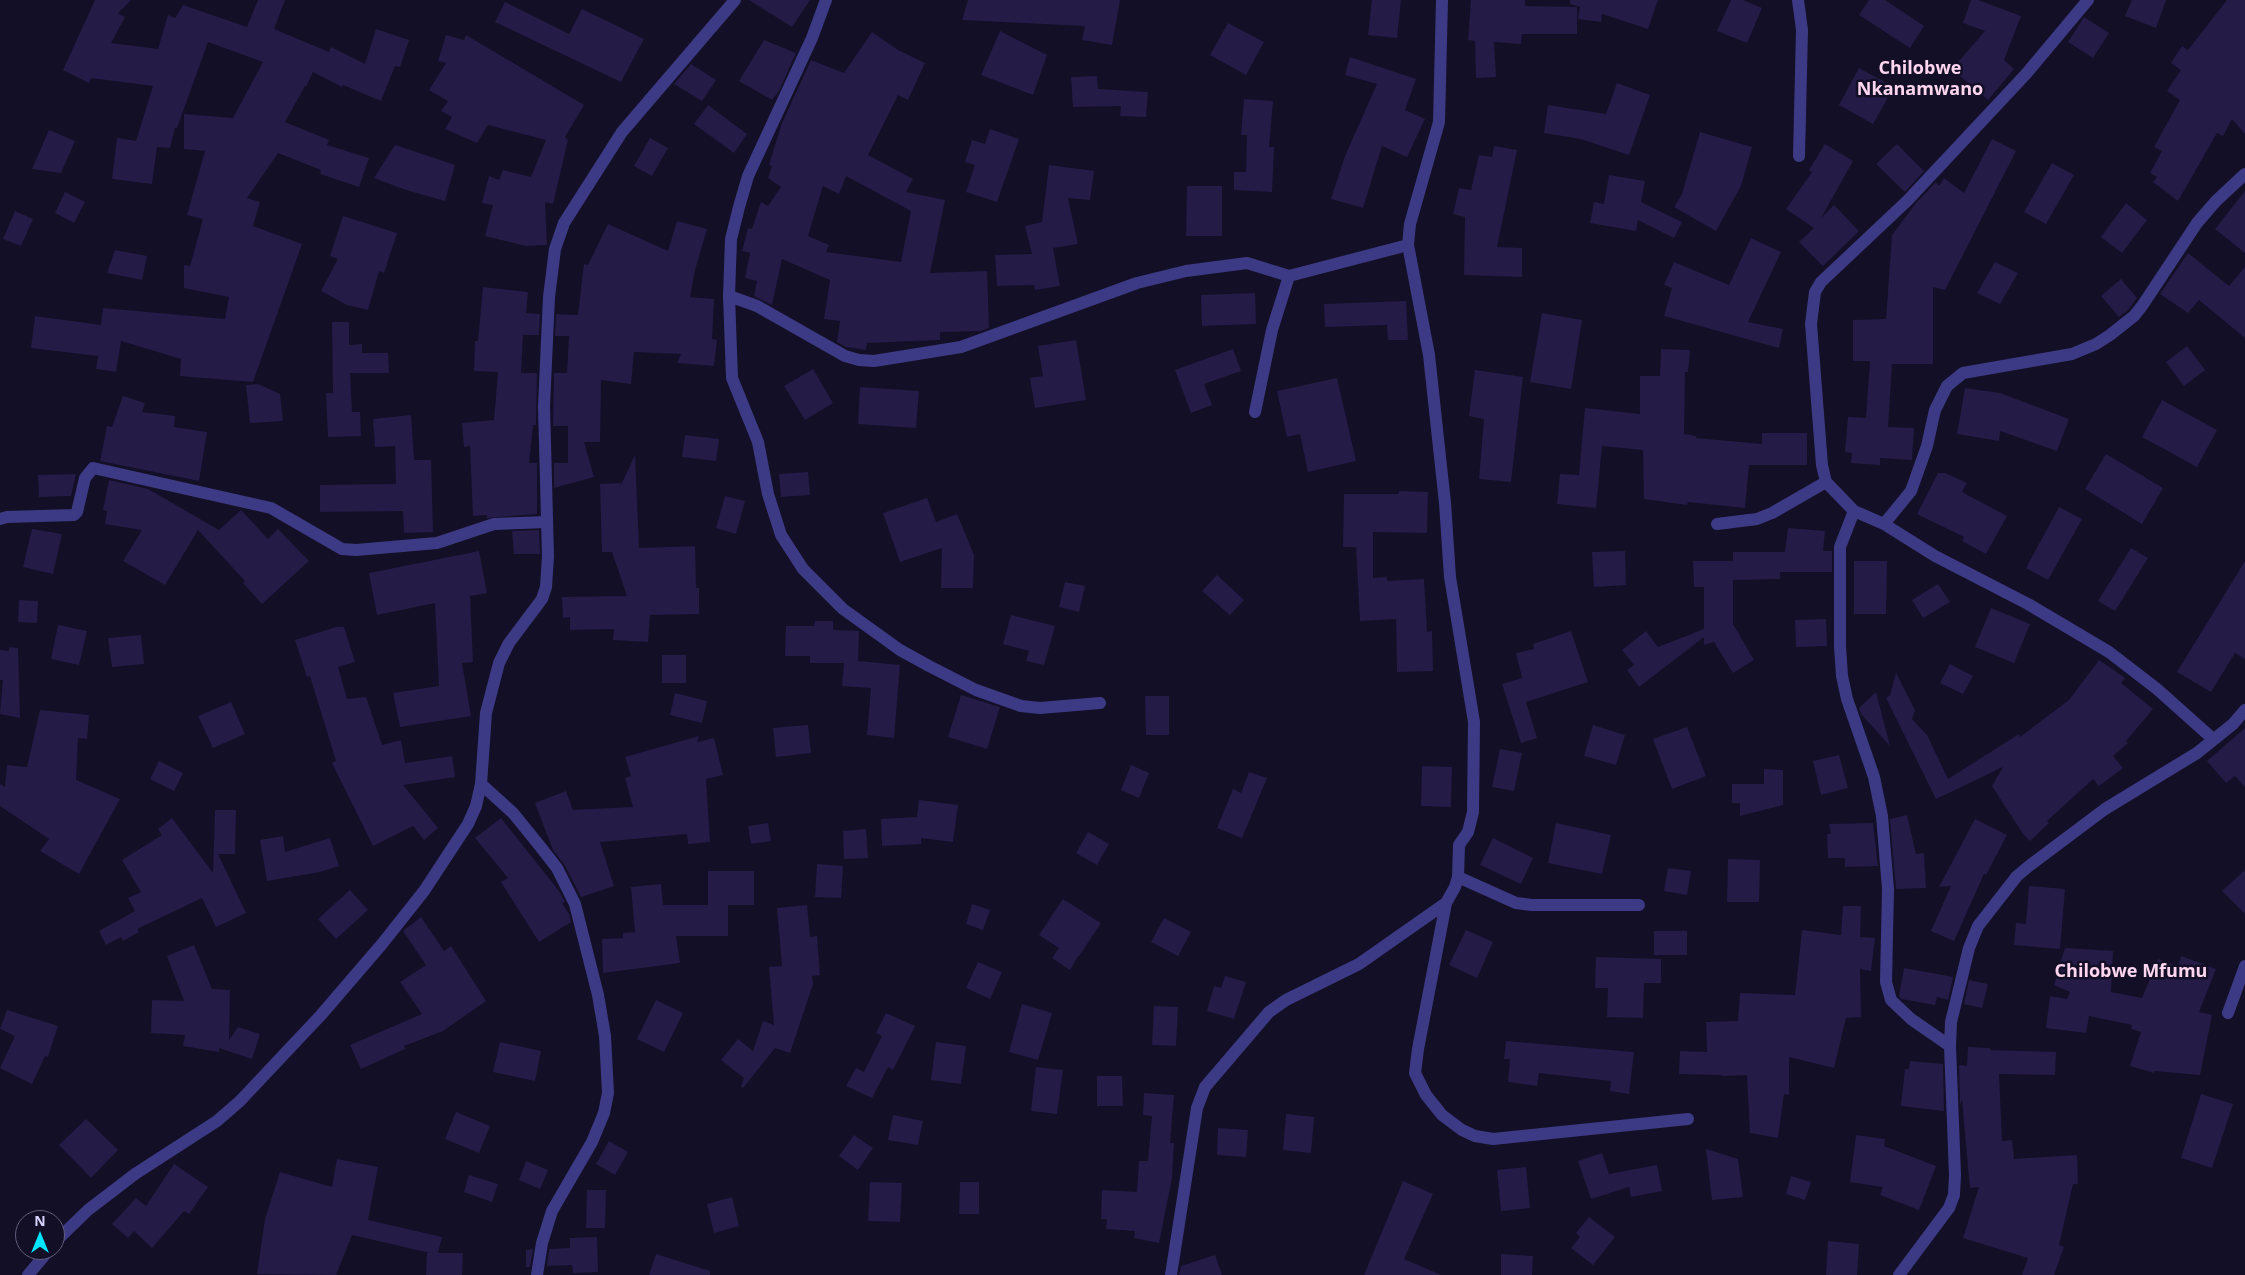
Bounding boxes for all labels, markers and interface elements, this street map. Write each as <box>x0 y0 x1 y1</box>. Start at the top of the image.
district label: Chilobwe Nkanamwano <box>1857 58 1983 100</box>
district label: Chilobwe Mfumu <box>2055 961 2207 983</box>
north arrow <box>15 1210 65 1260</box>
text: N <box>34 1211 46 1230</box>

